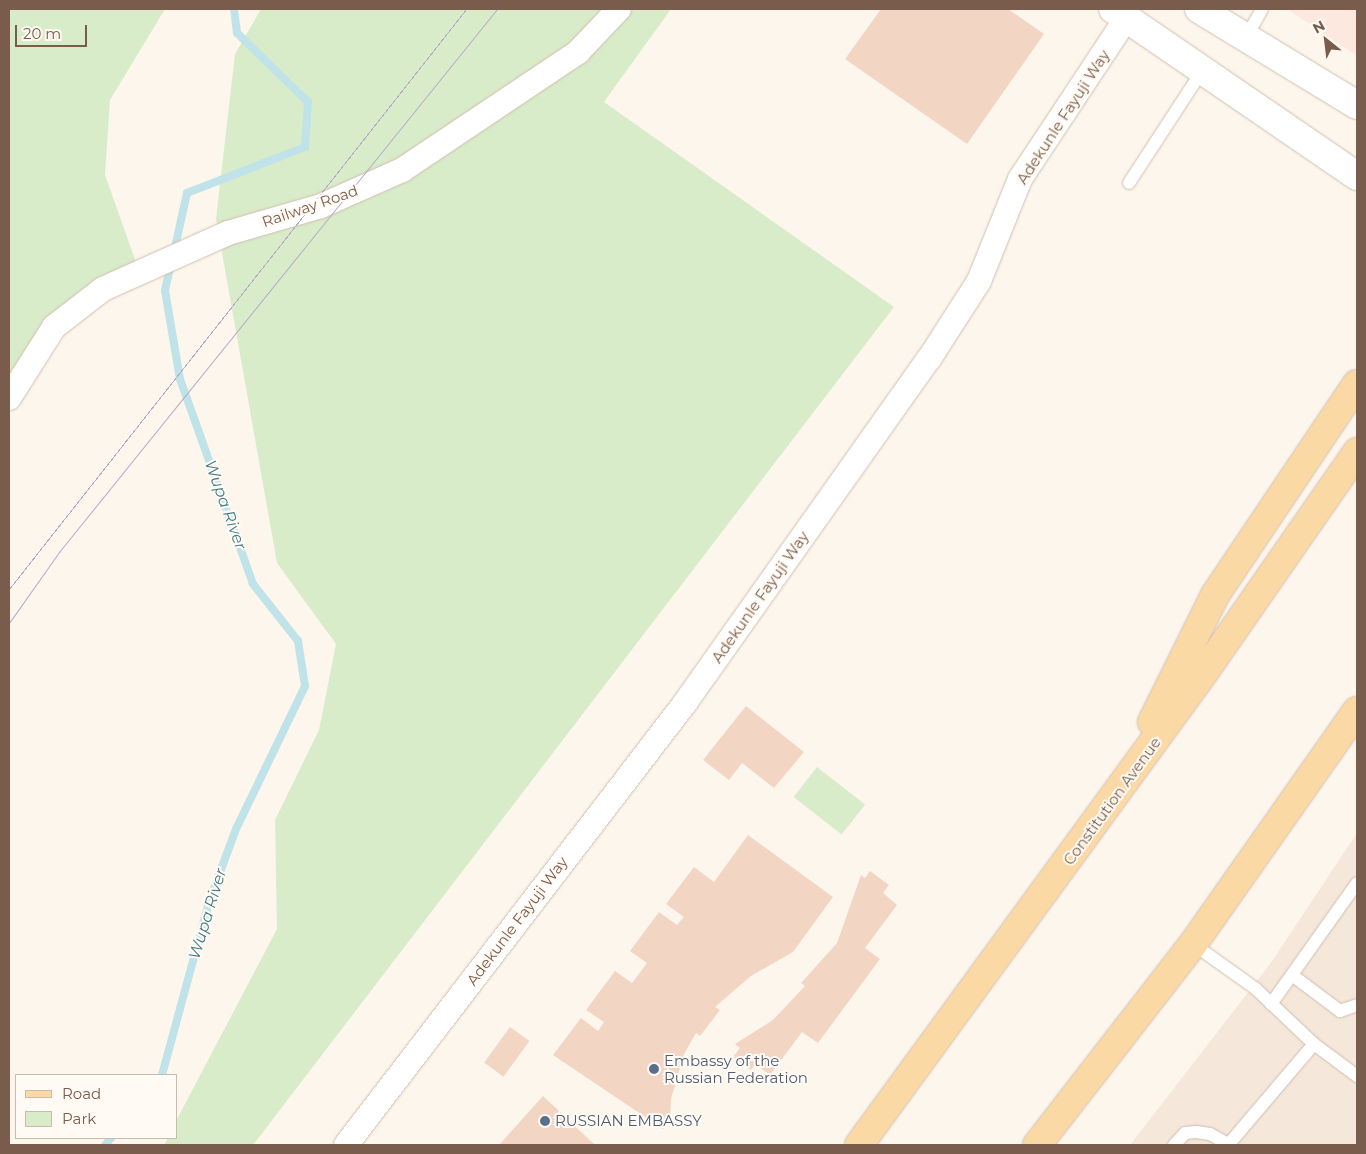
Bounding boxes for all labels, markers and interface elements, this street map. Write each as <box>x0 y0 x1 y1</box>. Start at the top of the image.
scale bar <box>18 15 90 47</box>
north arrow <box>1301 15 1351 65</box>
text: N <box>1309 16 1328 37</box>
text: 20 m <box>23 24 61 43</box>
street label: Adekunle Fayuji Way <box>1013 46 1113 188</box>
street label: Railway Road <box>260 181 360 231</box>
water label: Wupa River <box>200 458 250 552</box>
street label: Adekunle Fayuji Way <box>708 528 812 666</box>
street label: Constitution Avenue <box>1060 734 1164 868</box>
street label: Adekunle Fayuji Way <box>463 853 571 989</box>
water label: Wupa River <box>185 866 231 962</box>
place label: Embassy of the Russian Federation <box>664 1051 808 1086</box>
marker: Embassy of the Russian Federation <box>648 1063 660 1075</box>
legend <box>15 1074 178 1139</box>
text: Road <box>62 1084 101 1103</box>
text: Park <box>62 1109 96 1128</box>
place label: RUSSIAN EMBASSY <box>555 1112 702 1130</box>
marker: RUSSIAN EMBASSY <box>539 1115 551 1127</box>

